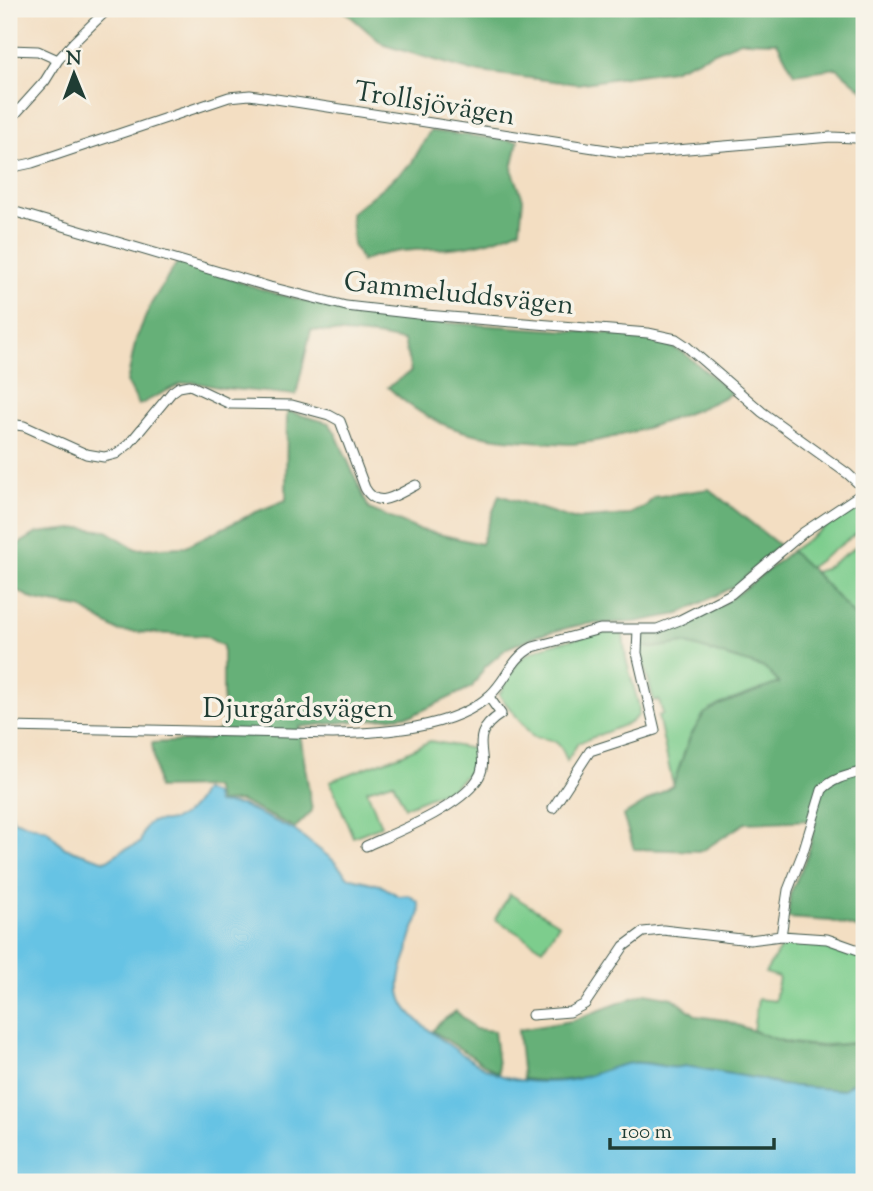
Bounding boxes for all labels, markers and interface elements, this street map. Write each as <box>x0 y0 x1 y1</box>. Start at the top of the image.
north arrow <box>38 38 108 108</box>
text: N <box>66 46 82 73</box>
street label: Trollsjövägen <box>351 73 518 137</box>
street label: Gammeluddsvägen <box>342 263 576 327</box>
street label: Djurgårdsvägen <box>203 690 393 730</box>
scale bar <box>610 1107 775 1151</box>
text: 100 m <box>621 1118 672 1148</box>

